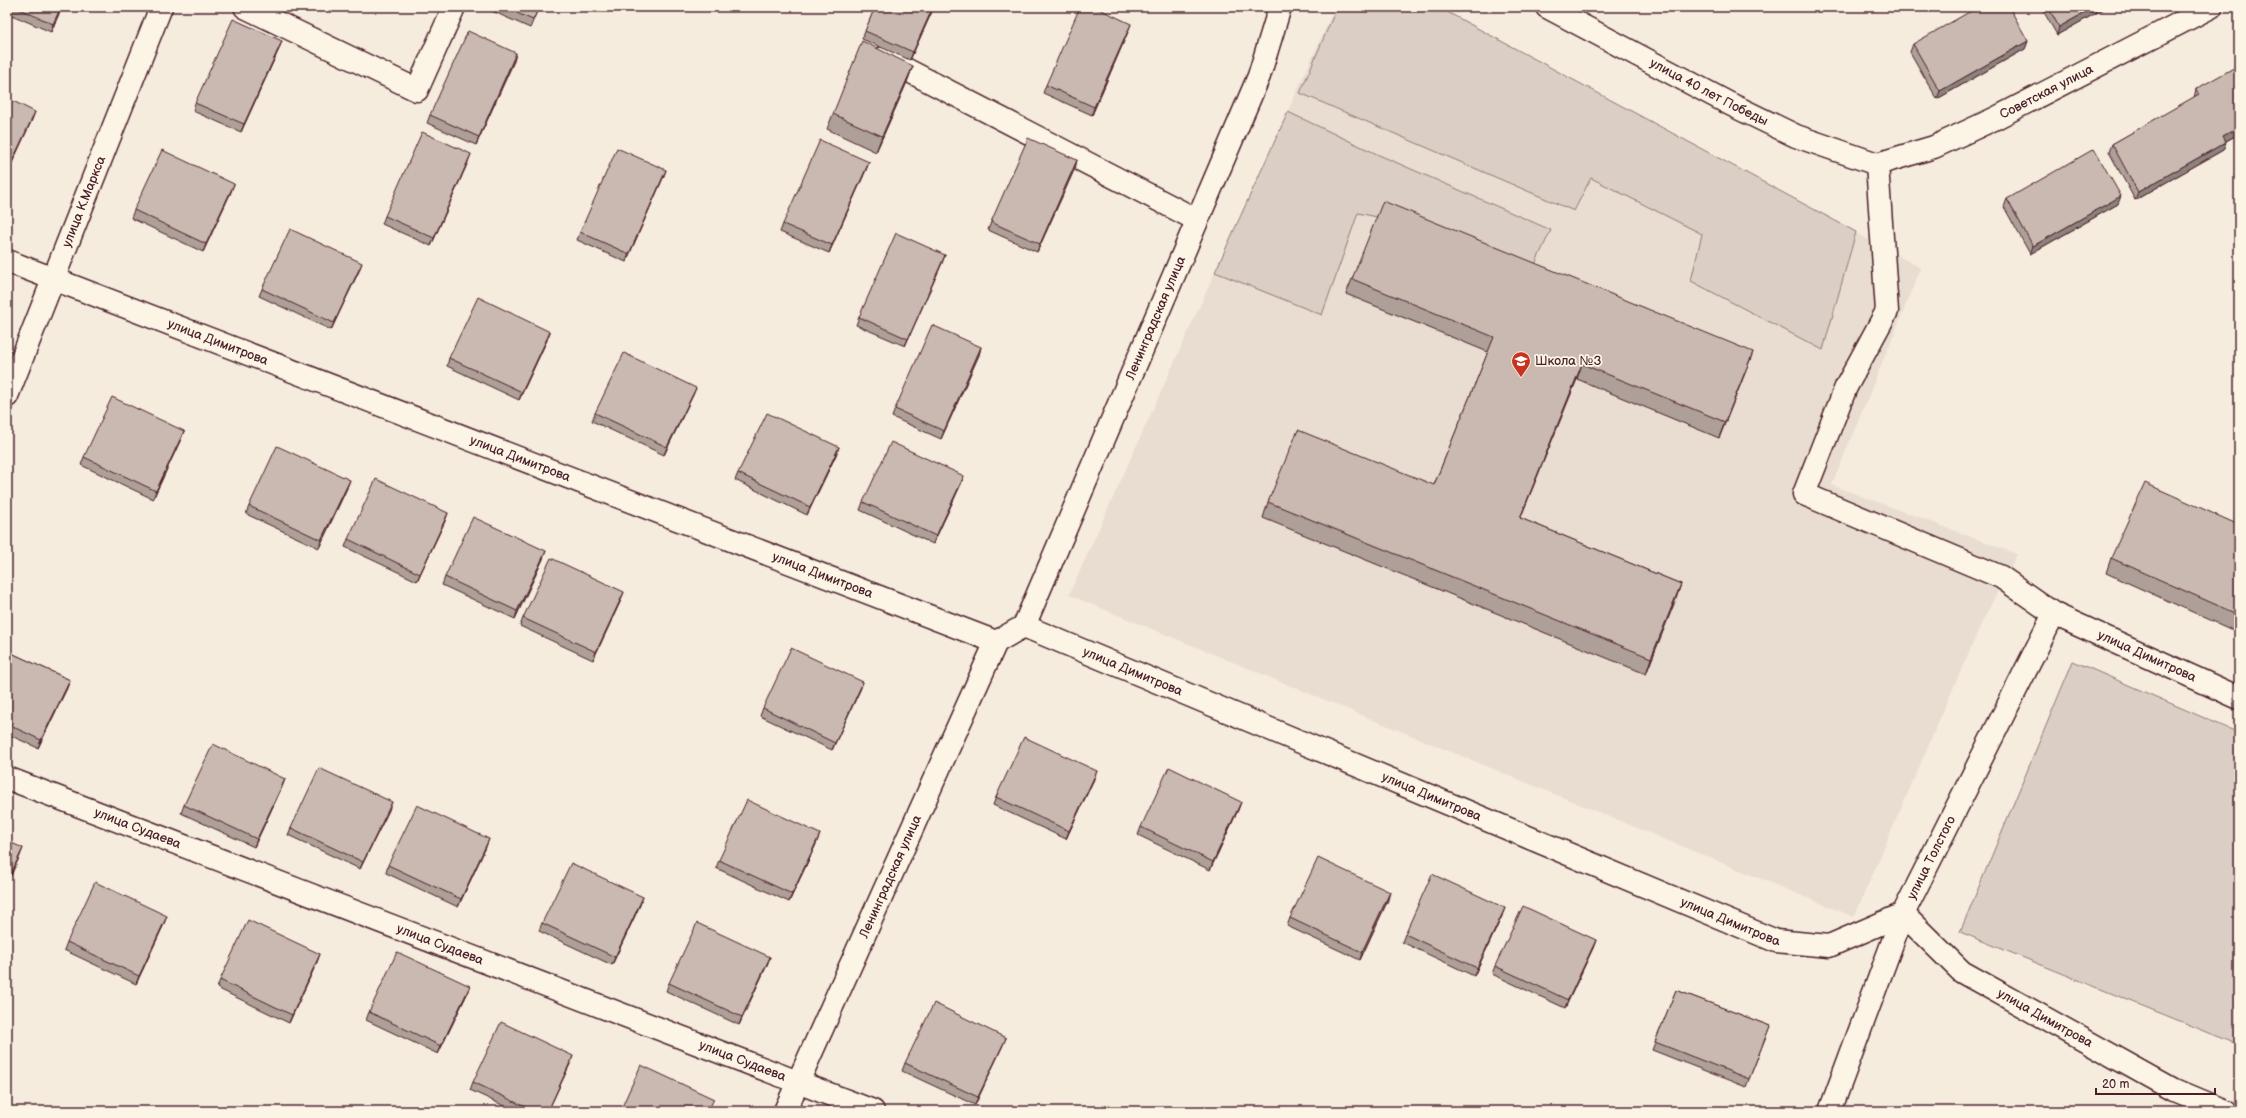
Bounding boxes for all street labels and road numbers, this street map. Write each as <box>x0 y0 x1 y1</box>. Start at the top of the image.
street label: улица 40 лет Победы <box>1647 55 1771 129</box>
street label: Советская улица <box>1997 61 2096 123</box>
street label: улица К.Маркса <box>59 153 109 250</box>
street label: Ленинградская улица <box>1122 253 1189 383</box>
street label: улица Димитрова <box>165 316 271 369</box>
street label: улица Димитрова <box>468 432 573 485</box>
street label: улица Димитрова <box>770 549 875 602</box>
street label: улица Димитрова <box>2095 627 2199 686</box>
street label: улица Димитрова <box>1081 644 1185 700</box>
street label: улица Димитрова <box>1379 769 1484 825</box>
street label: улица Судаева <box>92 804 184 852</box>
street label: Ленинградская улица <box>855 812 925 942</box>
street label: улица Толстого <box>1904 813 1959 902</box>
street label: улица Димитрова <box>1678 894 1781 949</box>
street label: улица Судаева <box>394 921 486 969</box>
street label: улица Димитрова <box>1995 985 2096 1051</box>
street label: улица Судаева <box>697 1037 788 1085</box>

